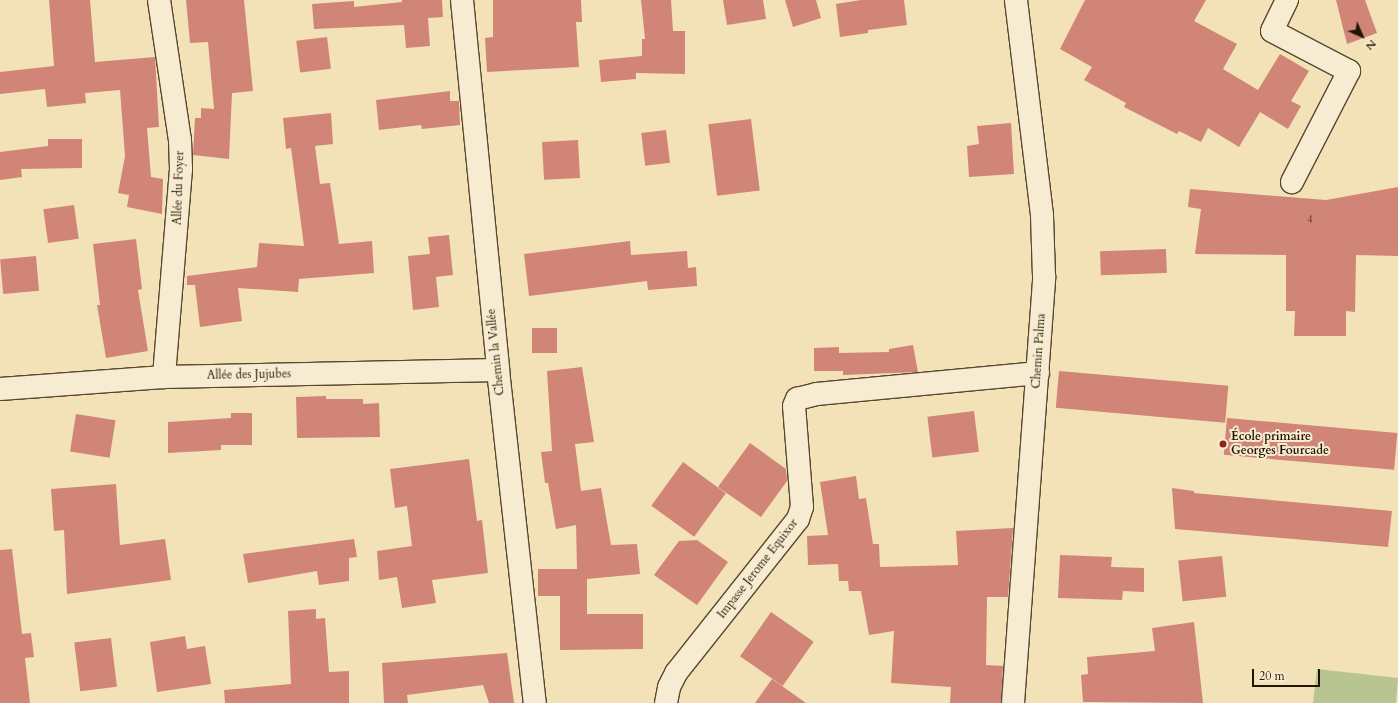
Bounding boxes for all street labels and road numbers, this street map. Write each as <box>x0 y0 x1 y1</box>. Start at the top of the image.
street label: Allée du Foyer <box>171 151 187 225</box>
street label: Chemin la Vallée <box>484 308 508 396</box>
street label: Chemin Palma <box>1029 313 1049 389</box>
street label: Allée des Jujubes <box>207 367 291 383</box>
street label: Impasse Jerome Equixor <box>715 516 801 622</box>

